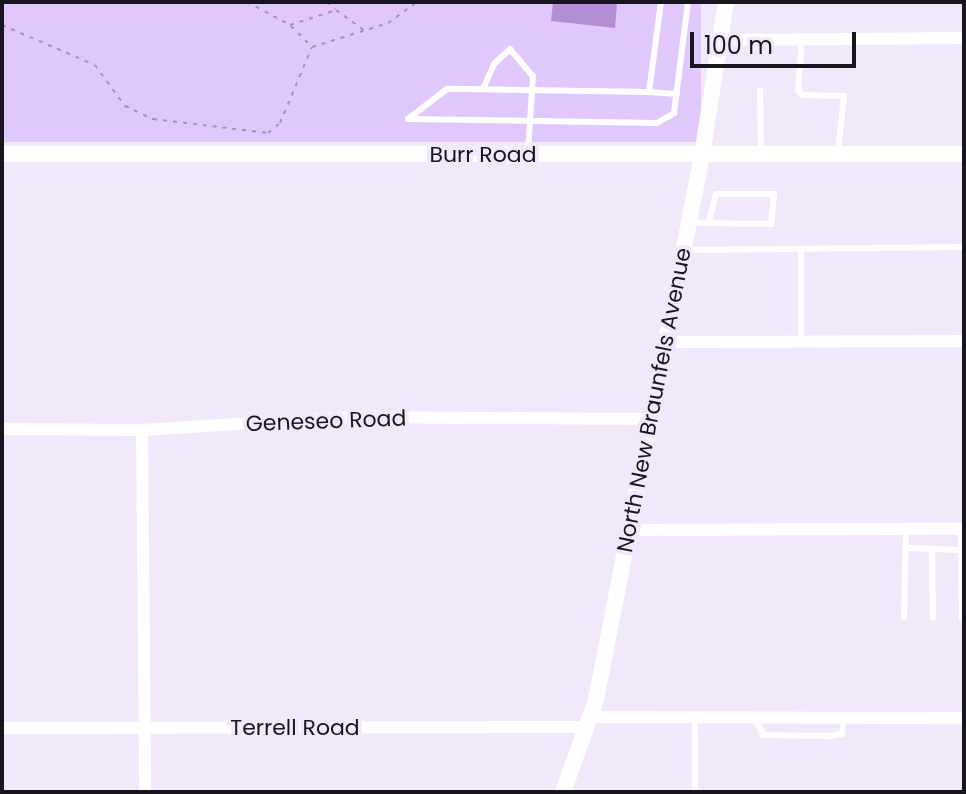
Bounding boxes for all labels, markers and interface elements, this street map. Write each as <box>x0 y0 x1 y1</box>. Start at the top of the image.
scale bar <box>694 16 860 66</box>
text: 100 m <box>704 29 773 62</box>
street label: Burr Road <box>429 142 537 168</box>
street label: North New Braunfels Avenue <box>611 245 697 555</box>
street label: Geneseo Road <box>245 405 407 437</box>
street label: Terrell Road <box>230 715 360 741</box>

